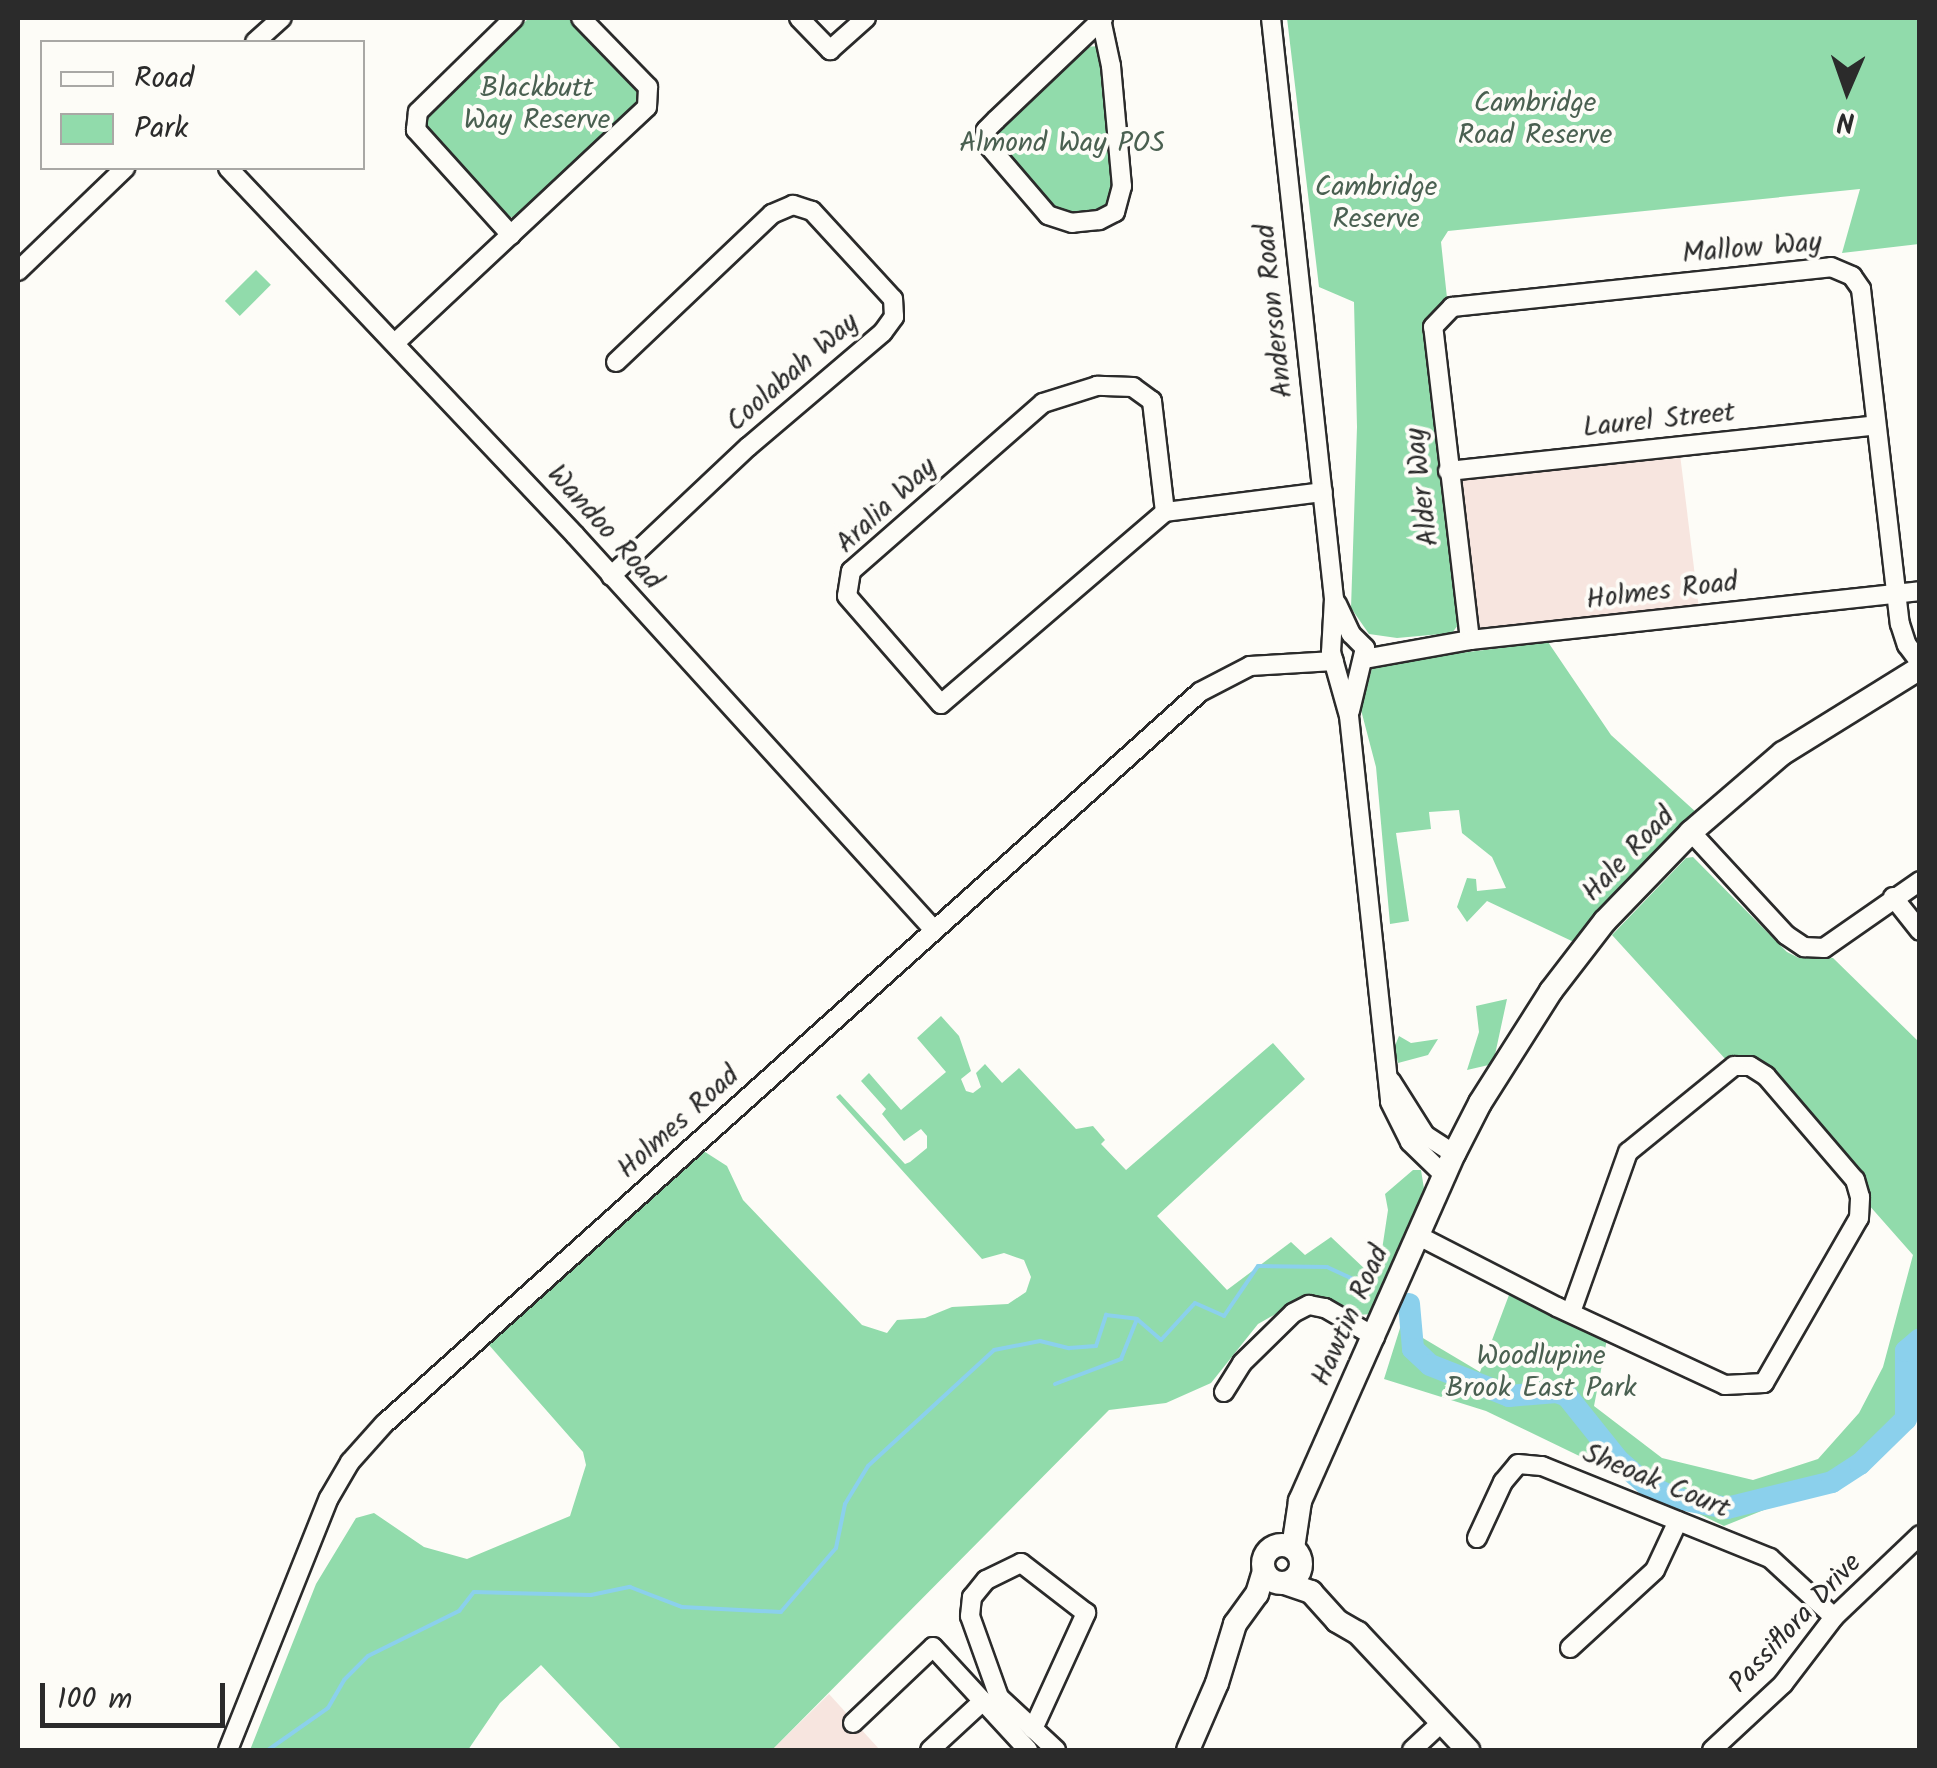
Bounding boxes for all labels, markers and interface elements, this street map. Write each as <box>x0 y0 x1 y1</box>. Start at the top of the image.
legend <box>40 40 365 170</box>
north arrow <box>1797 40 1897 140</box>
text: Road <box>134 55 194 103</box>
park label: Blackbutt Way Reserve <box>464 72 610 138</box>
park label: Cambridge Road Reserve <box>1458 87 1612 153</box>
text: N <box>1836 98 1856 143</box>
text: Park <box>134 105 188 153</box>
park label: Almond Way POS <box>959 127 1165 161</box>
park label: Cambridge Reserve <box>1315 171 1437 237</box>
street label: Anderson Road <box>1249 222 1301 400</box>
street label: Mallow Way <box>1681 226 1823 272</box>
street label: Coolabah Way <box>720 306 866 440</box>
street label: Laurel Street <box>1581 396 1737 446</box>
street label: Alder Way <box>1399 426 1447 548</box>
street label: Aralia Way <box>830 451 944 561</box>
street label: Wandoo Road <box>539 459 669 597</box>
street label: Holmes Road <box>1584 566 1740 618</box>
street label: Hale Road <box>1576 801 1682 909</box>
street label: Holmes Road <box>611 1059 747 1187</box>
street label: Hawtin Road <box>1305 1240 1397 1392</box>
park label: Woodlupine Brook East Park <box>1445 1340 1637 1406</box>
street label: Sheoak Court <box>1578 1437 1734 1527</box>
street label: Passiflora Drive <box>1723 1547 1869 1701</box>
scale bar <box>45 1663 230 1725</box>
text: 100 m <box>57 1676 132 1724</box>

